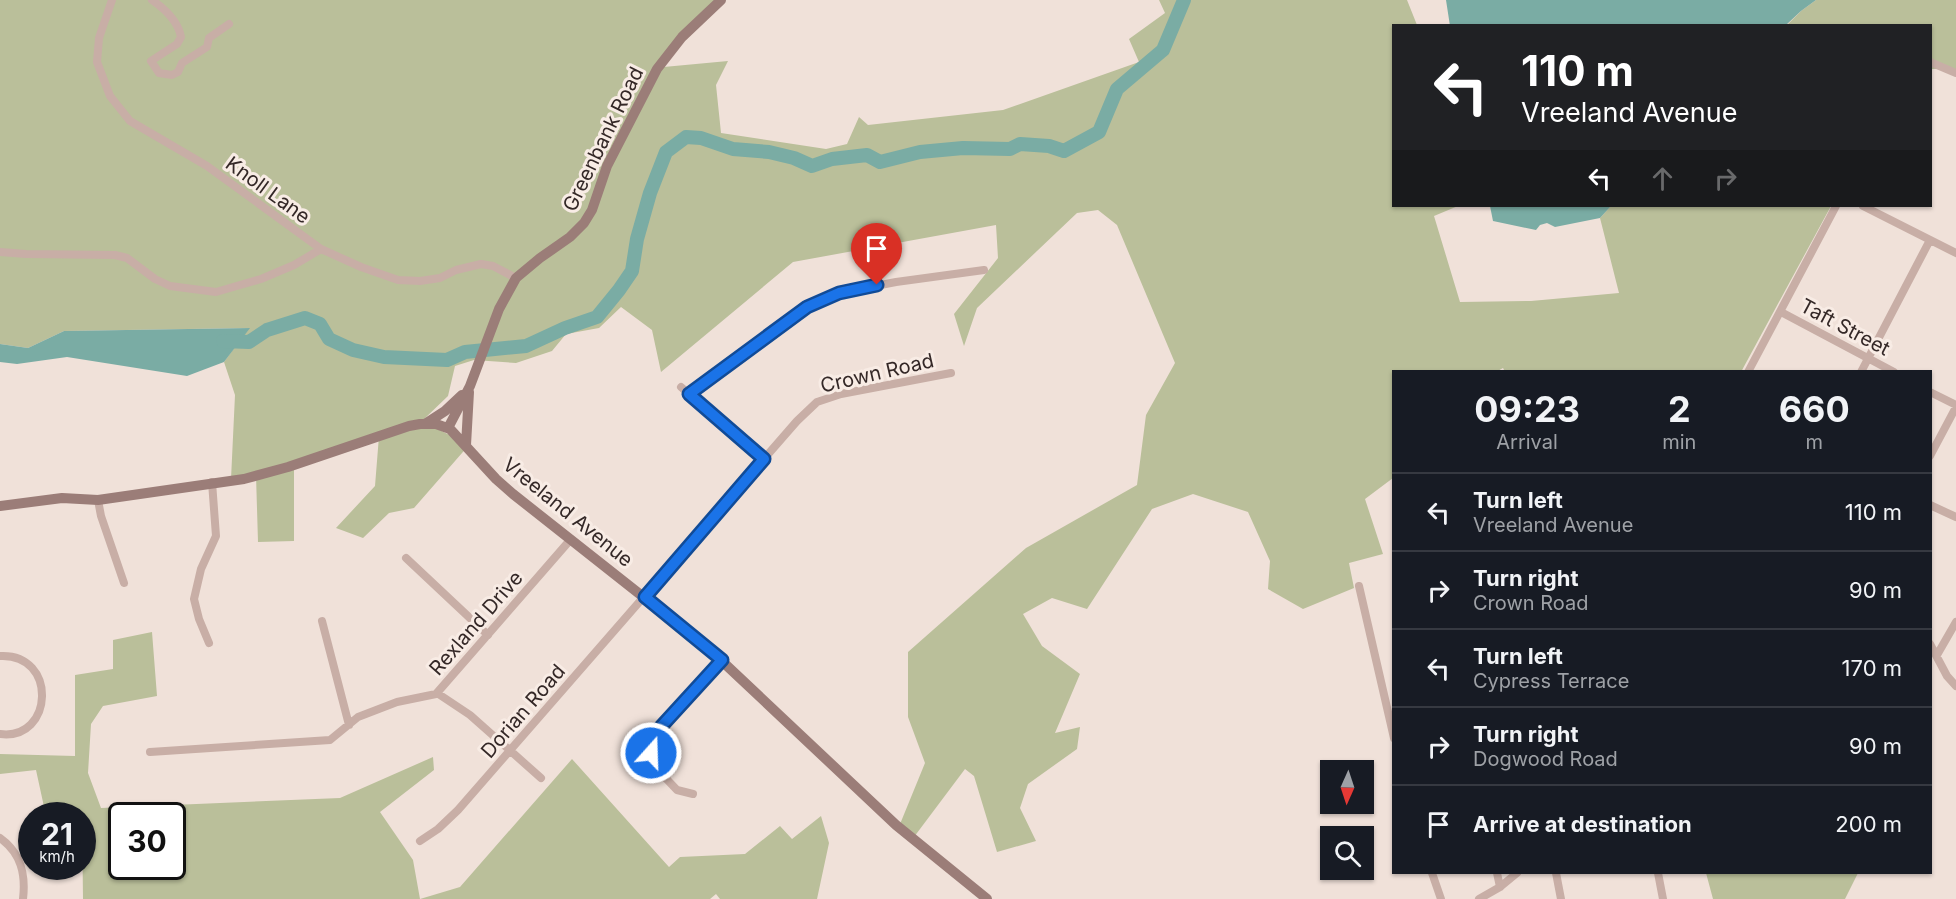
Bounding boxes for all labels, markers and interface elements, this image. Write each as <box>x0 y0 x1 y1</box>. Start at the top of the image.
text: 110 m <box>1521 45 1634 96</box>
icon: left <box>1422 48 1500 126</box>
street label: Greenbank Road <box>558 63 648 215</box>
text: Vreeland Avenue <box>1521 96 1737 129</box>
street label: Knoll Lane <box>221 151 315 229</box>
icon: left <box>1583 162 1616 195</box>
icon: ahead <box>1646 162 1679 195</box>
icon: right <box>1709 162 1742 195</box>
pin <box>851 223 902 285</box>
icon: arrive <box>860 232 893 265</box>
street label: Taft Street <box>1796 293 1894 361</box>
street label: Crown Road <box>818 348 936 398</box>
text: 09:23 <box>1474 387 1580 431</box>
text: 2 <box>1668 387 1691 431</box>
text: 660 <box>1779 387 1850 431</box>
text: Arrival <box>1496 430 1558 454</box>
text: min <box>1662 430 1696 454</box>
text: m <box>1805 430 1823 454</box>
street label: Vreeland Avenue <box>498 452 638 572</box>
text: Turn left <box>1473 487 1563 513</box>
icon: left <box>1422 496 1455 529</box>
text: 110 m <box>1845 499 1902 525</box>
text: Vreeland Avenue <box>1473 513 1633 537</box>
text: Turn right <box>1473 565 1579 591</box>
street label: Rexland Drive <box>424 566 528 680</box>
icon: right <box>1422 574 1455 607</box>
text: 90 m <box>1849 577 1902 603</box>
text: Crown Road <box>1473 591 1589 615</box>
text: Turn left <box>1473 643 1563 669</box>
icon: left <box>1422 652 1455 685</box>
text: 170 m <box>1842 655 1902 681</box>
street label: Dorian Road <box>476 659 570 763</box>
text: Cypress Terrace <box>1473 669 1629 693</box>
position arrow <box>619 721 683 785</box>
text: Turn right <box>1473 721 1579 747</box>
icon: right <box>1422 730 1455 763</box>
text: 90 m <box>1849 733 1902 759</box>
text: Dogwood Road <box>1473 747 1618 771</box>
north arrow <box>1320 760 1374 814</box>
map controls <box>1320 760 1374 880</box>
speed limit sign: 30 <box>108 802 186 880</box>
icon: arrive <box>1422 808 1455 841</box>
text: Arrive at destination <box>1473 811 1692 837</box>
text: 200 m <box>1835 811 1902 837</box>
text: 21 <box>41 816 73 852</box>
button: search <box>1320 826 1374 880</box>
text: km/h <box>39 847 75 866</box>

